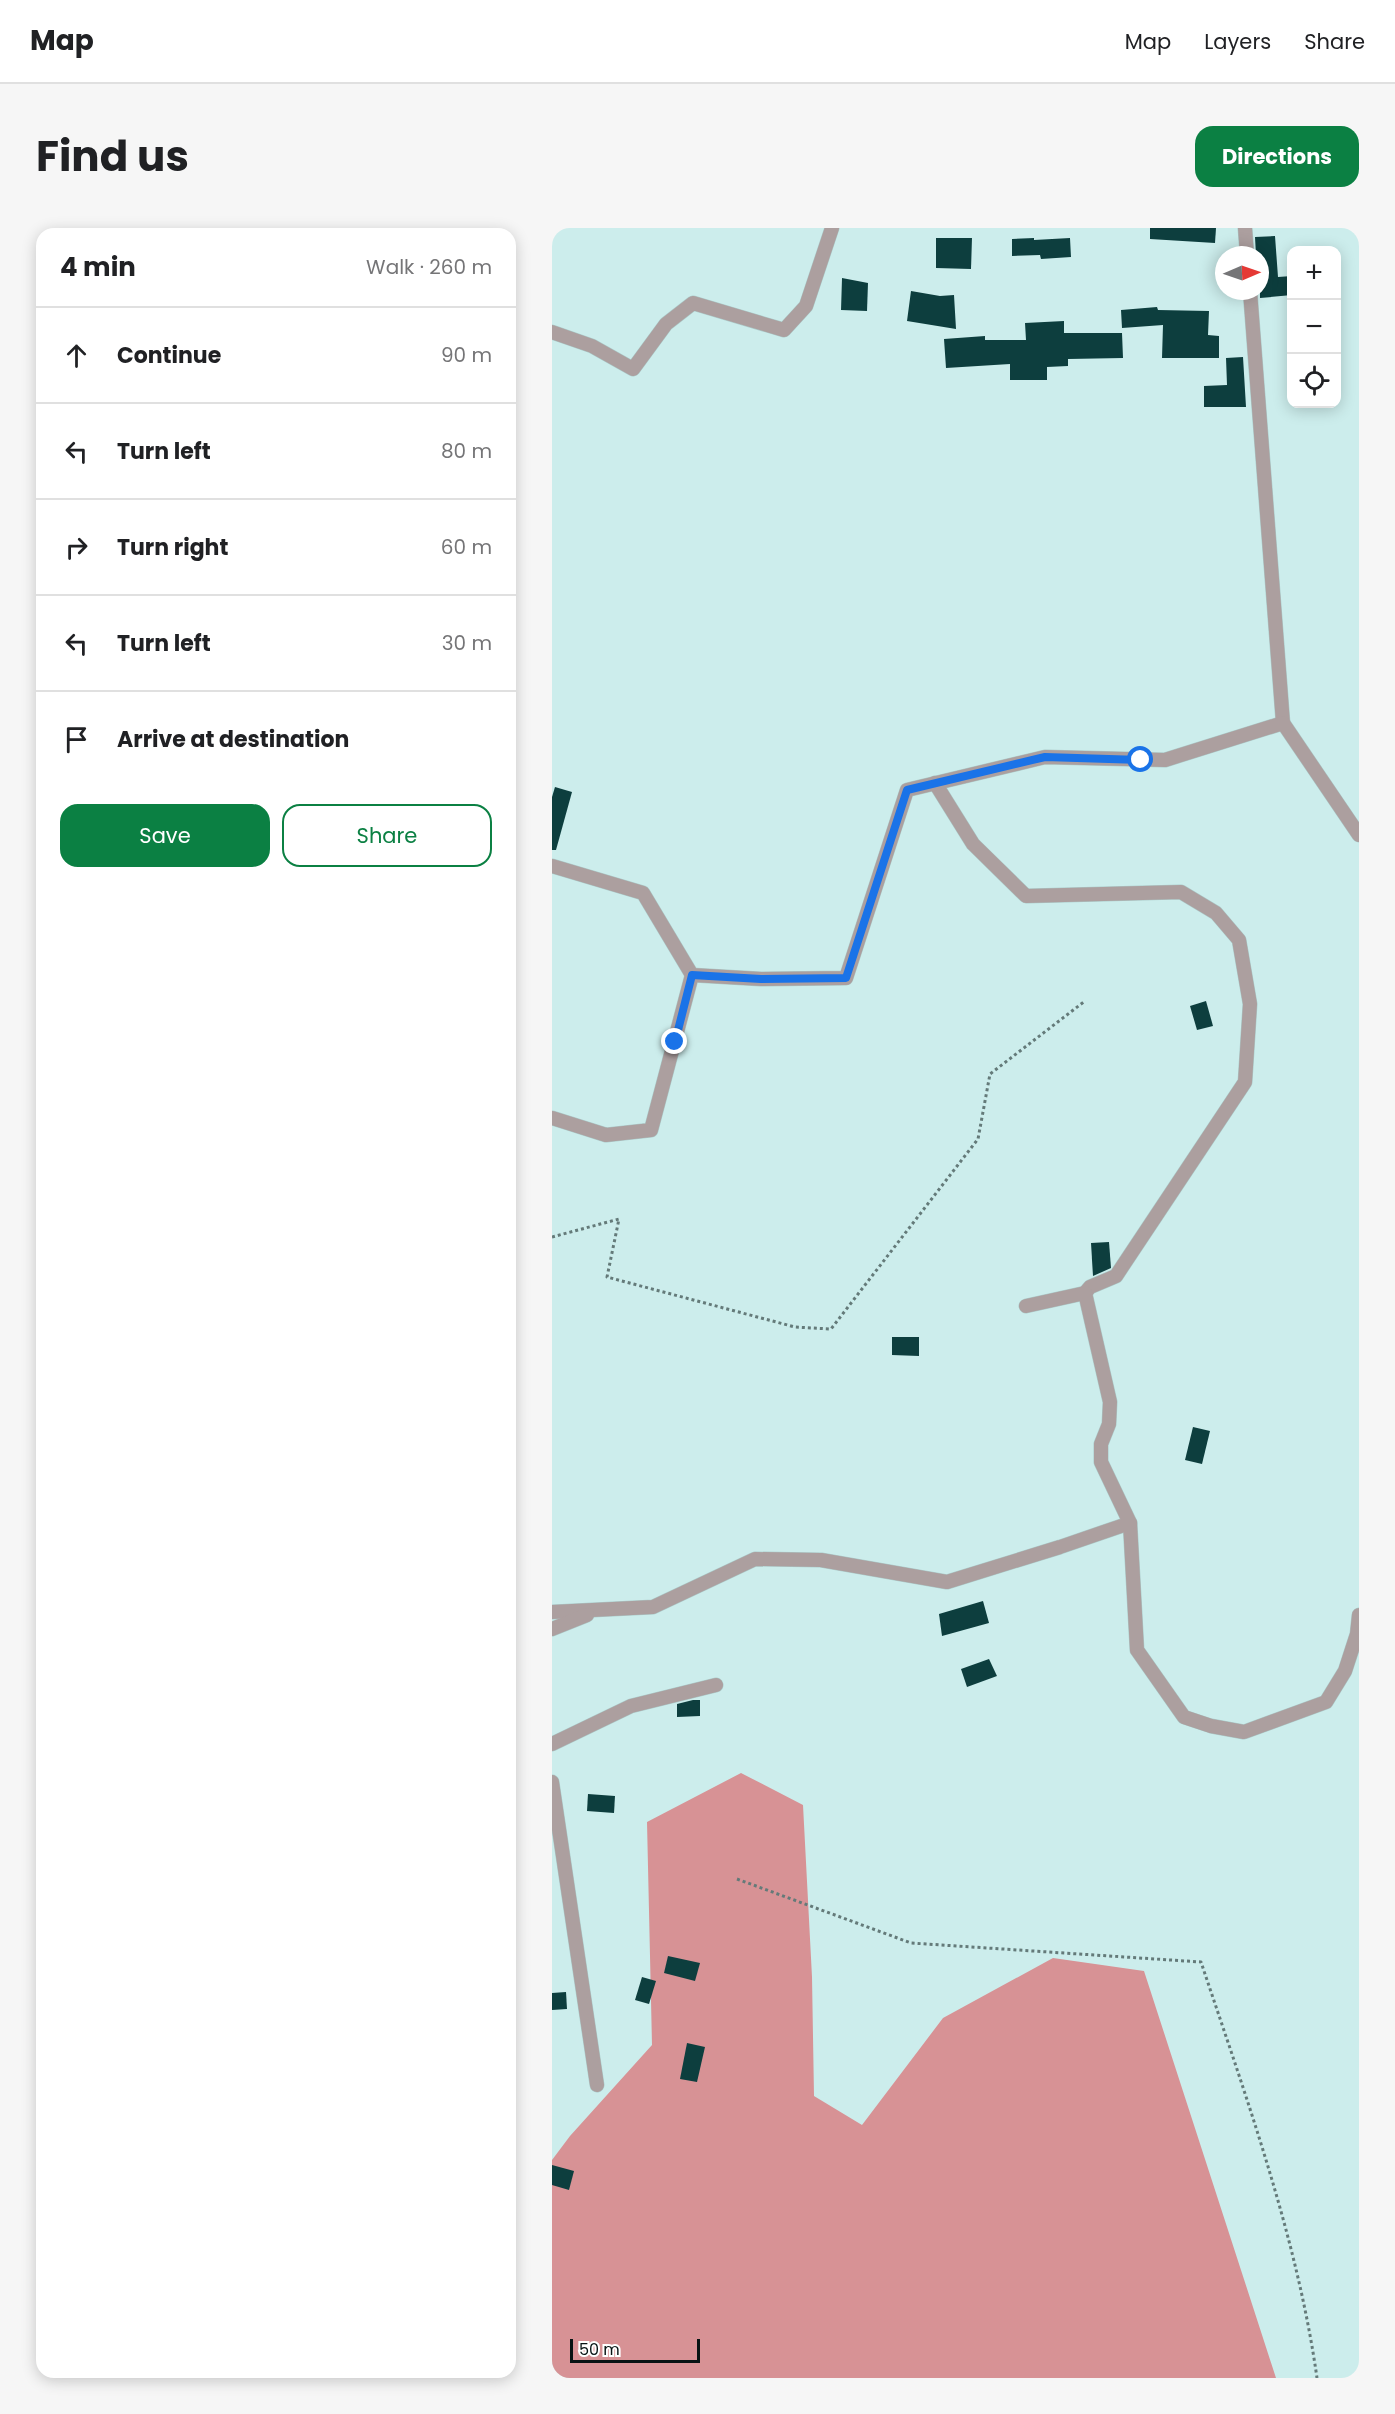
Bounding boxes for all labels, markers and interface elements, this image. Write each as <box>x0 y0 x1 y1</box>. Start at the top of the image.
text: Map <box>30 21 94 60</box>
text: Map <box>1125 27 1171 56</box>
text: Layers <box>1204 27 1271 56</box>
text: Share <box>1304 27 1365 56</box>
button: Directions <box>1195 126 1359 187</box>
text: Find us <box>36 127 189 186</box>
north arrow <box>1215 246 1269 300</box>
map controls <box>1287 246 1341 408</box>
button: + <box>1287 246 1341 300</box>
text: 4 min <box>60 249 136 285</box>
text: Walk · 260 m <box>366 253 492 281</box>
button: − <box>1287 300 1341 354</box>
icon: ahead <box>60 339 93 372</box>
text: Continue <box>117 340 221 371</box>
text: 90 m <box>441 341 492 369</box>
button: locate <box>1287 354 1341 408</box>
icon: left <box>60 435 93 468</box>
text: Turn left <box>117 436 211 467</box>
text: 80 m <box>441 437 492 465</box>
icon: right <box>60 531 93 564</box>
text: Turn right <box>117 532 228 563</box>
text: 60 m <box>441 533 492 561</box>
icon: left <box>60 627 93 660</box>
text: Turn left <box>117 628 211 659</box>
text: 30 m <box>442 629 492 657</box>
icon: arrive <box>60 723 93 756</box>
text: Arrive at destination <box>117 724 349 755</box>
route start <box>1127 746 1153 772</box>
button: Save <box>60 804 270 867</box>
button: Share <box>282 804 492 867</box>
route end <box>661 1028 687 1054</box>
scale bar <box>570 2336 700 2364</box>
text: 50 m <box>579 2338 620 2361</box>

